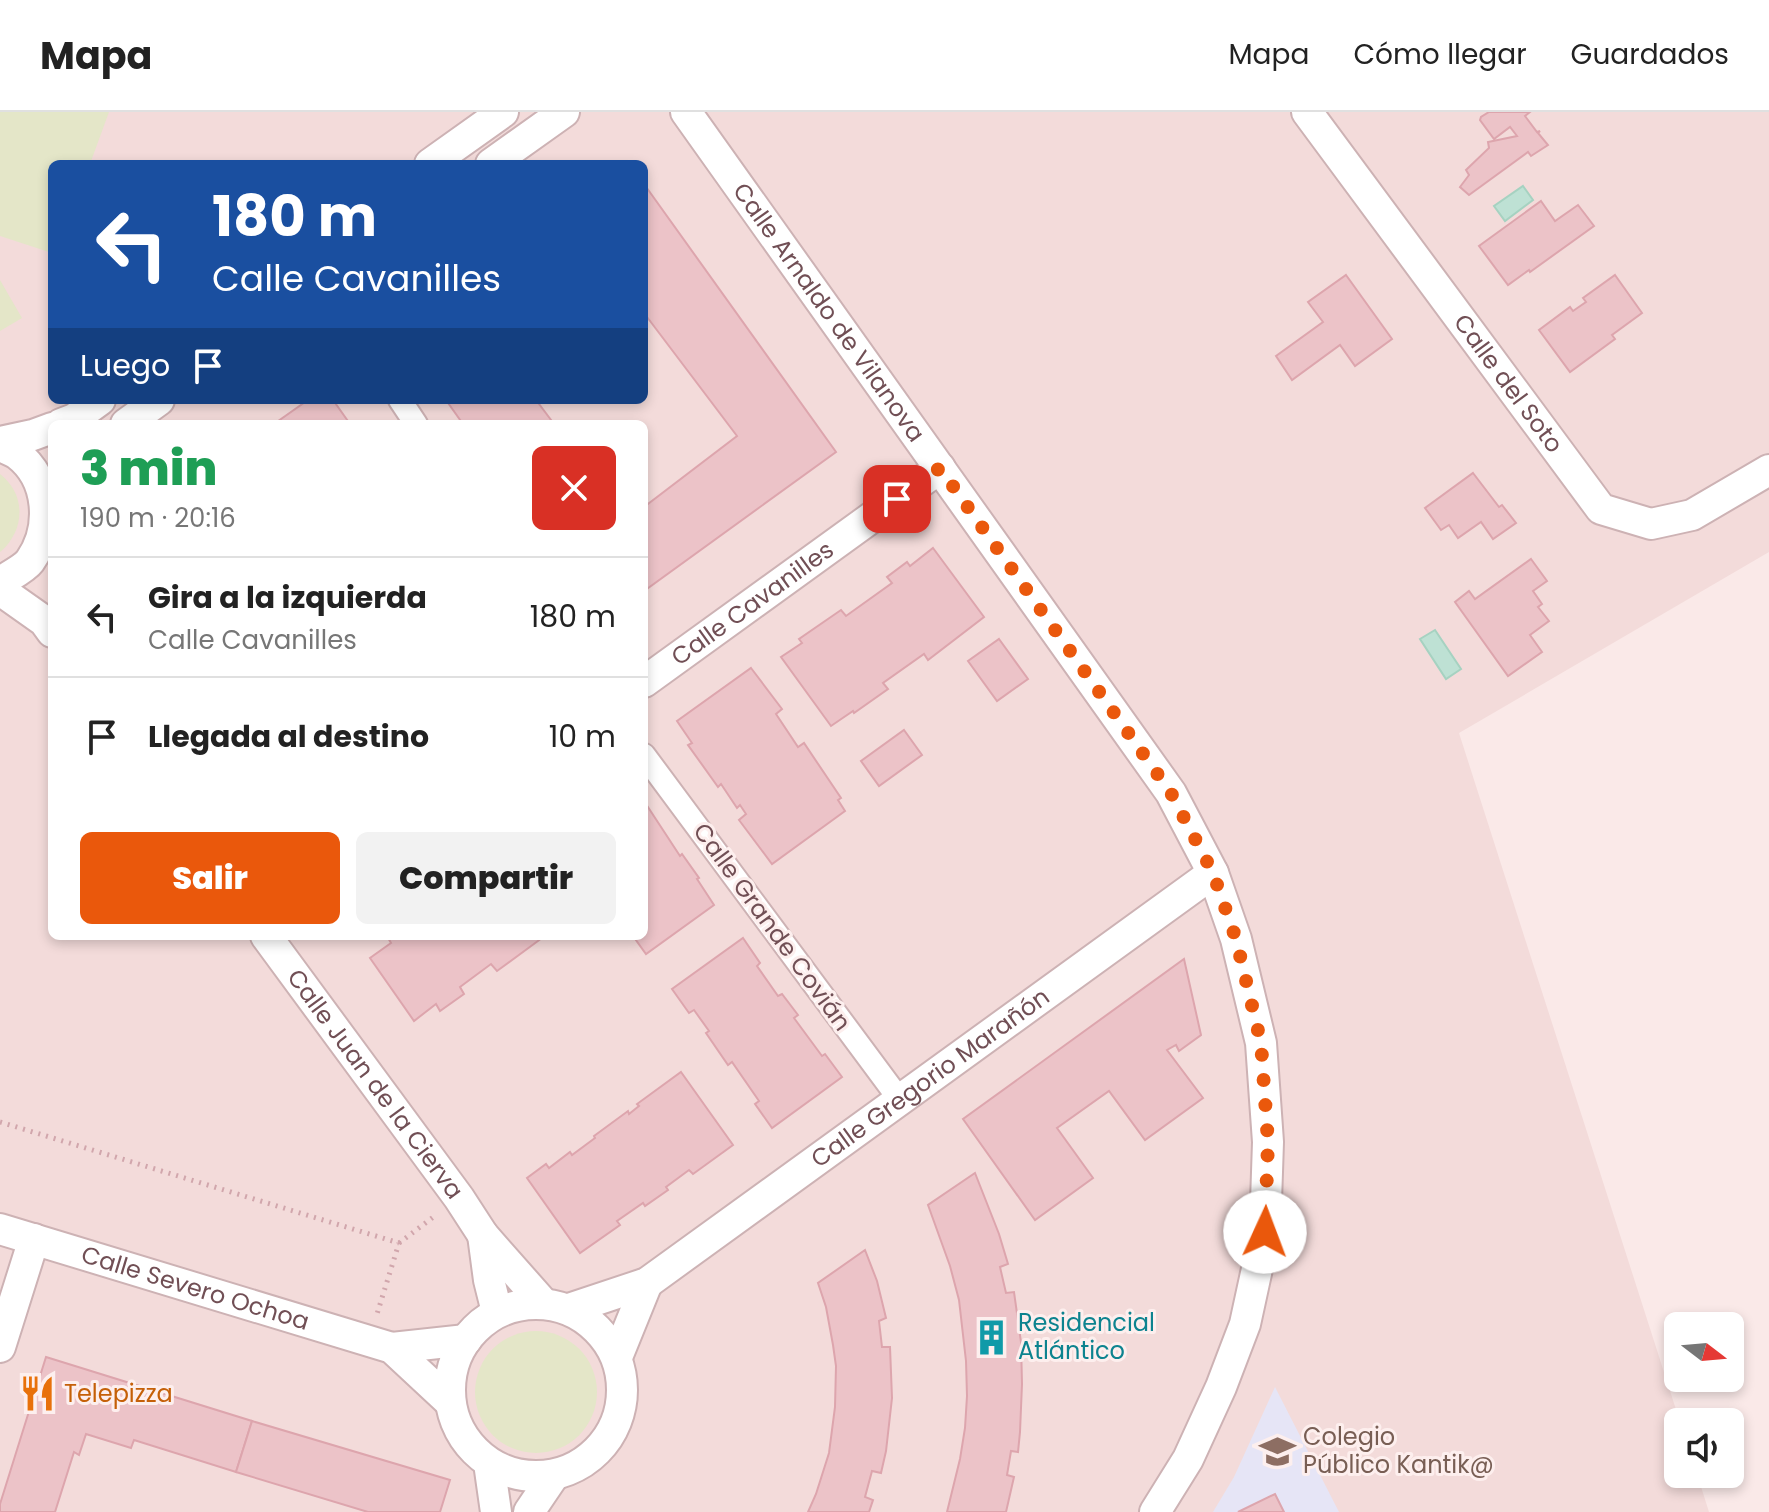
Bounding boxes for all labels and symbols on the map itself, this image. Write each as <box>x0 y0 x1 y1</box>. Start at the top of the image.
street label: Calle Arnaldo de Vilanova <box>726 176 933 448</box>
street label: Calle del Soto <box>1446 307 1571 459</box>
pin <box>863 465 931 533</box>
street label: Calle Cavanilles <box>664 533 840 673</box>
street label: Calle Grande Covián <box>686 816 859 1037</box>
street label: Calle Juan de la Cierva <box>280 962 471 1206</box>
street label: Calle Gregorio Marañón <box>804 980 1056 1175</box>
position arrow <box>1223 1190 1307 1274</box>
street label: Calle Severo Ochoa <box>77 1238 313 1338</box>
place label: Residencial Atlántico <box>1018 1306 1155 1367</box>
north arrow <box>1664 1312 1744 1392</box>
building icon: Residencial Atlántico <box>973 1318 1011 1356</box>
restaurant icon: Telepizza <box>19 1375 57 1413</box>
place label: Telepizza <box>64 1377 173 1410</box>
place label: Colegio Público Kantik@ <box>1303 1420 1494 1481</box>
school or university icon: Colegio Público Kantik@ <box>1258 1432 1296 1470</box>

